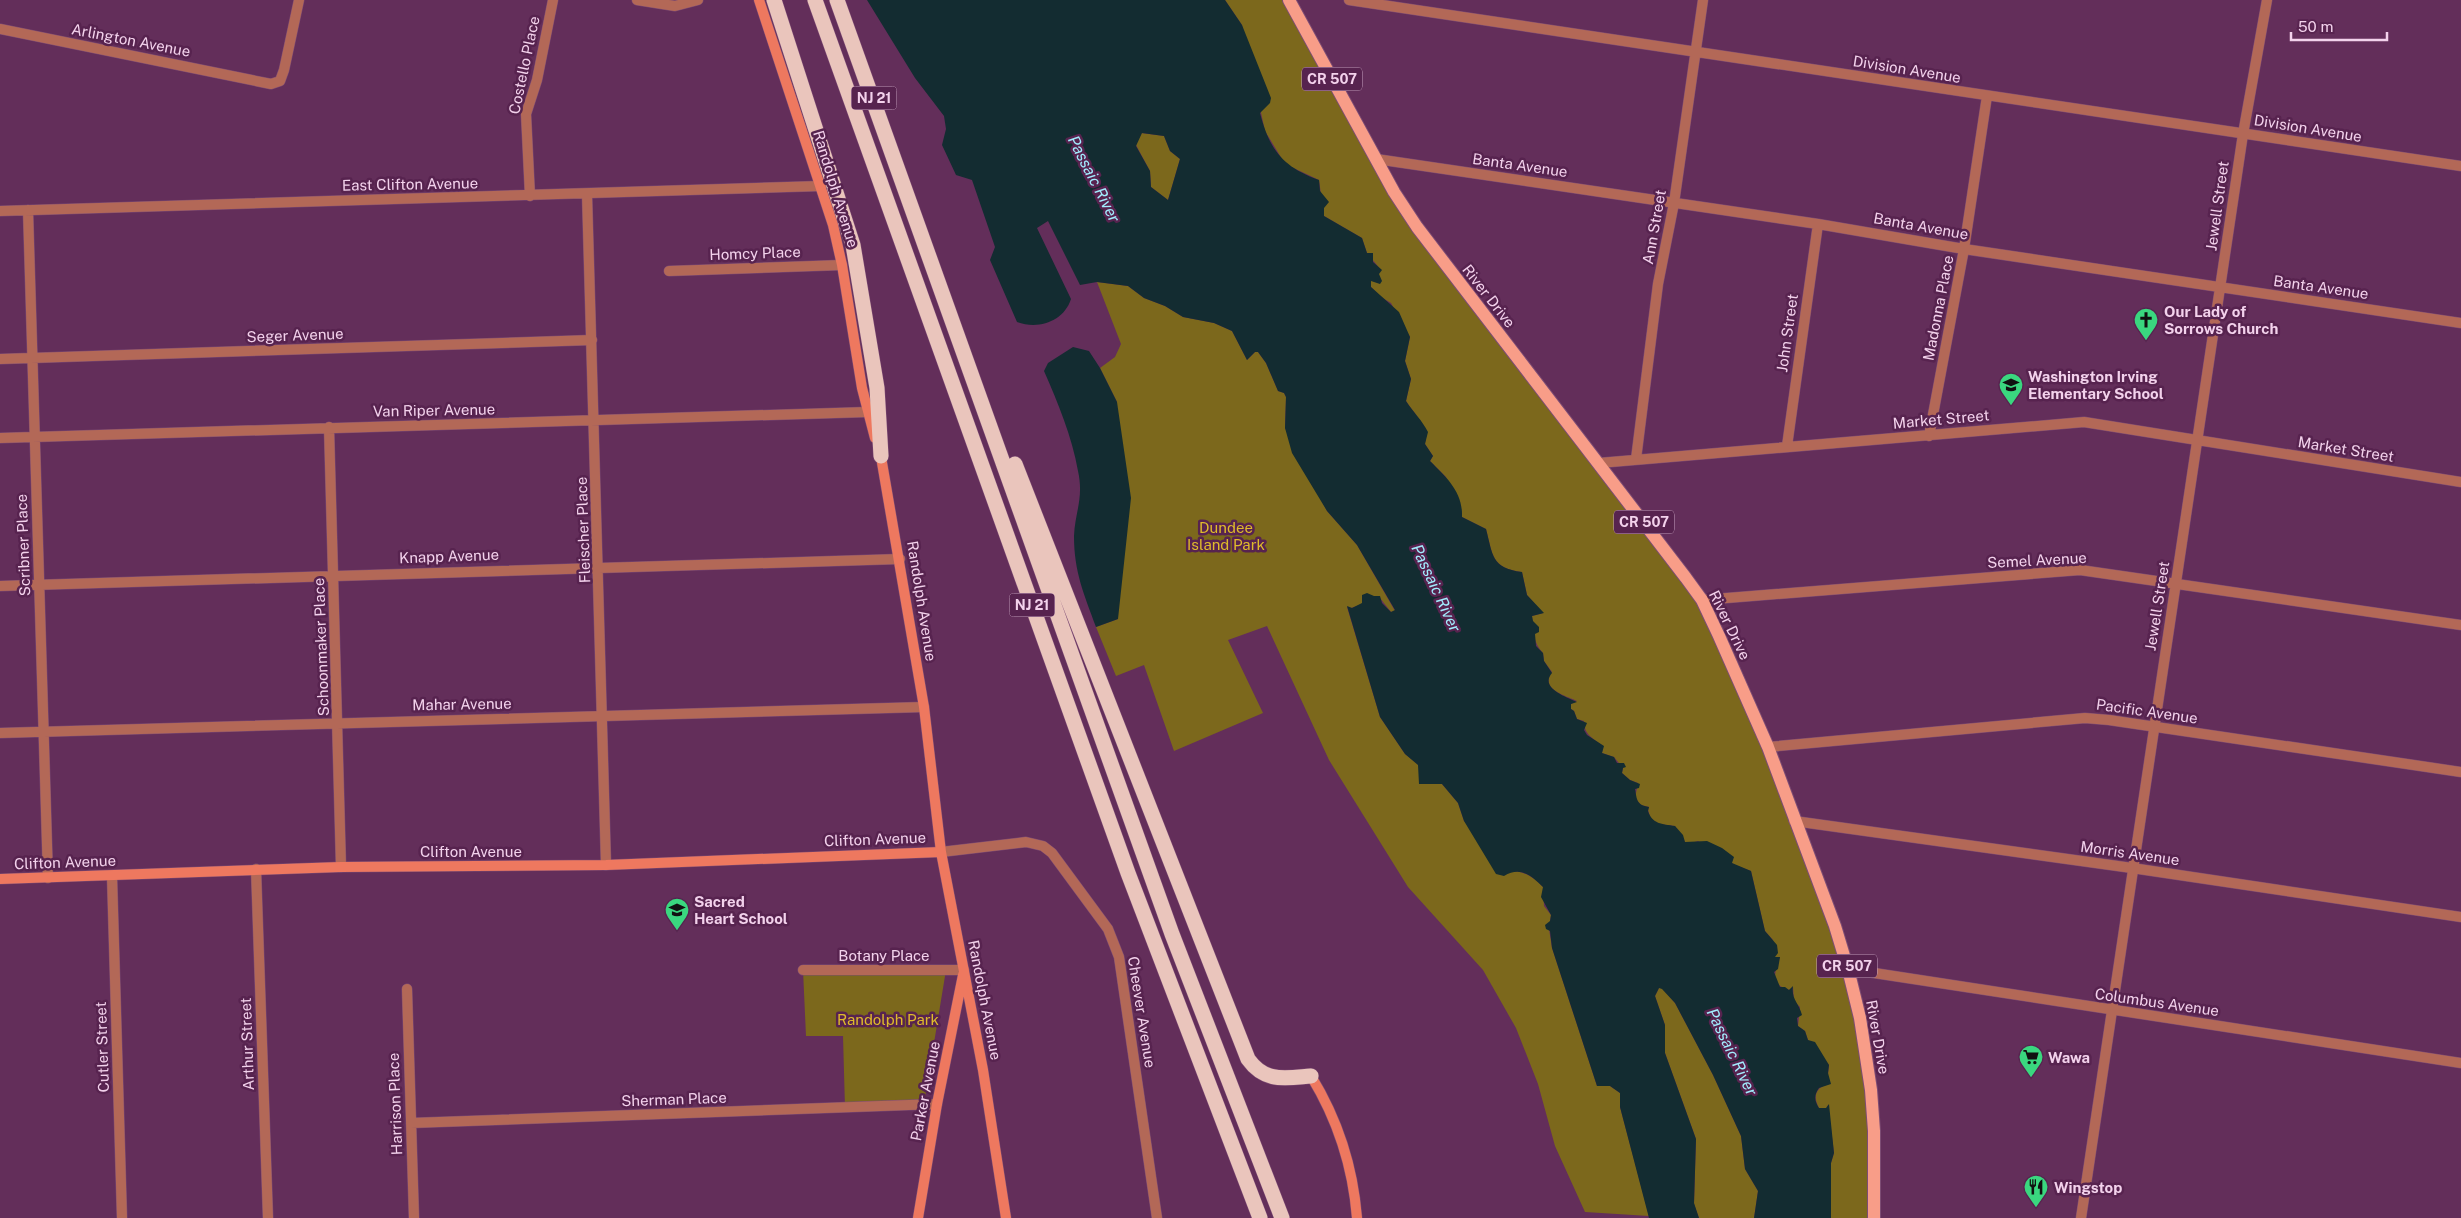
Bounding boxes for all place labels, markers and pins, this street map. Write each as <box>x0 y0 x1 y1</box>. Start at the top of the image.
place label: Our Lady of Sorrows Church <box>2164 303 2278 337</box>
church icon: Our Lady of Sorrows Church <box>2133 307 2159 341</box>
place label: Washington Irving Elementary School <box>2028 368 2164 402</box>
school or university icon: Washington Irving Elementary School <box>1998 372 2024 406</box>
place label: Sacred Heart School <box>694 893 788 927</box>
school or university icon: Sacred Heart School <box>664 897 690 931</box>
supermarket icon: Wawa <box>2018 1044 2044 1078</box>
place label: Wawa <box>2048 1049 2090 1066</box>
restaurant icon: Wingstop <box>2023 1174 2049 1208</box>
place label: Wingstop <box>2054 1179 2122 1196</box>

